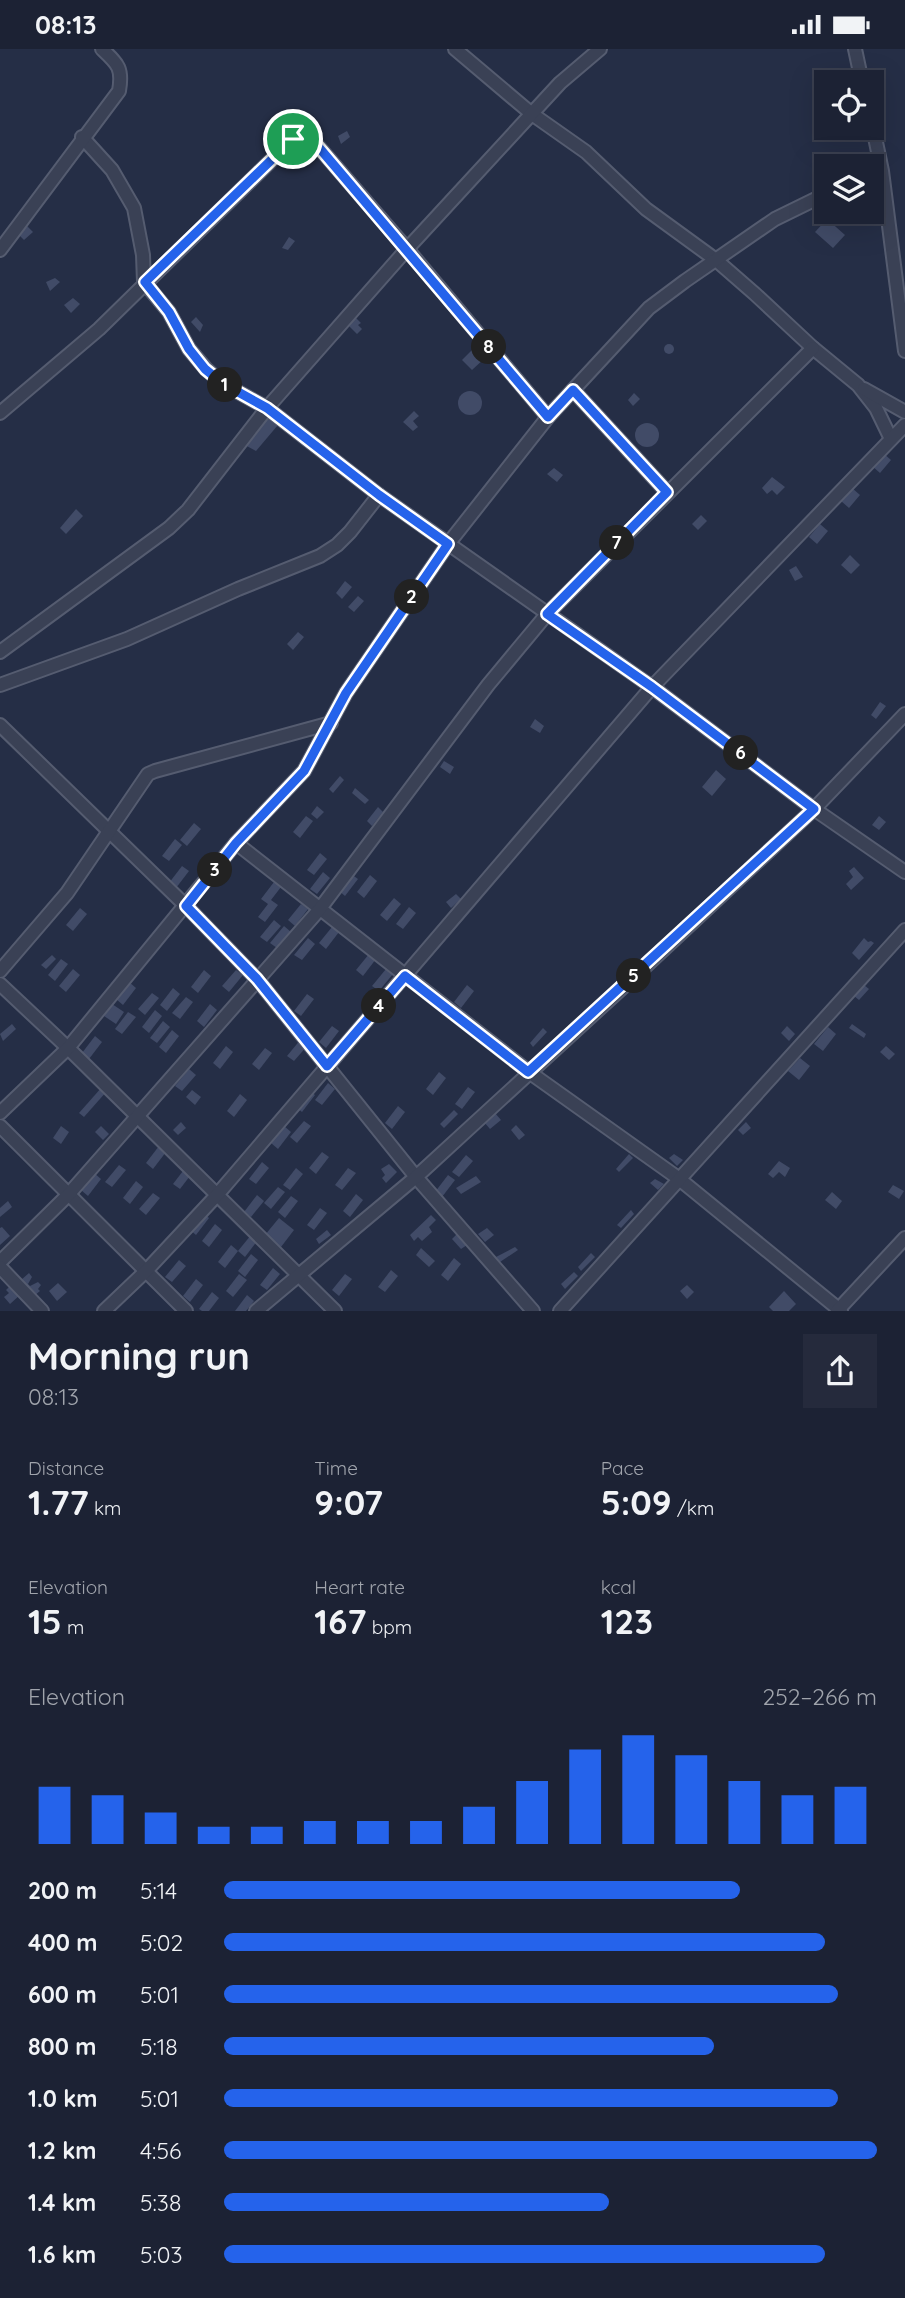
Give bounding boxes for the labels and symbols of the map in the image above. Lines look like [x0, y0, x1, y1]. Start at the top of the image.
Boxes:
pin [263, 109, 323, 169]
pin: 8 [472, 329, 506, 365]
pin: 1 [208, 367, 243, 403]
pin: 7 [600, 525, 634, 561]
pin: 2 [394, 579, 430, 615]
pin: 6 [724, 735, 758, 771]
pin: 3 [198, 853, 232, 887]
pin: 5 [616, 958, 652, 993]
pin: 4 [362, 989, 396, 1023]

